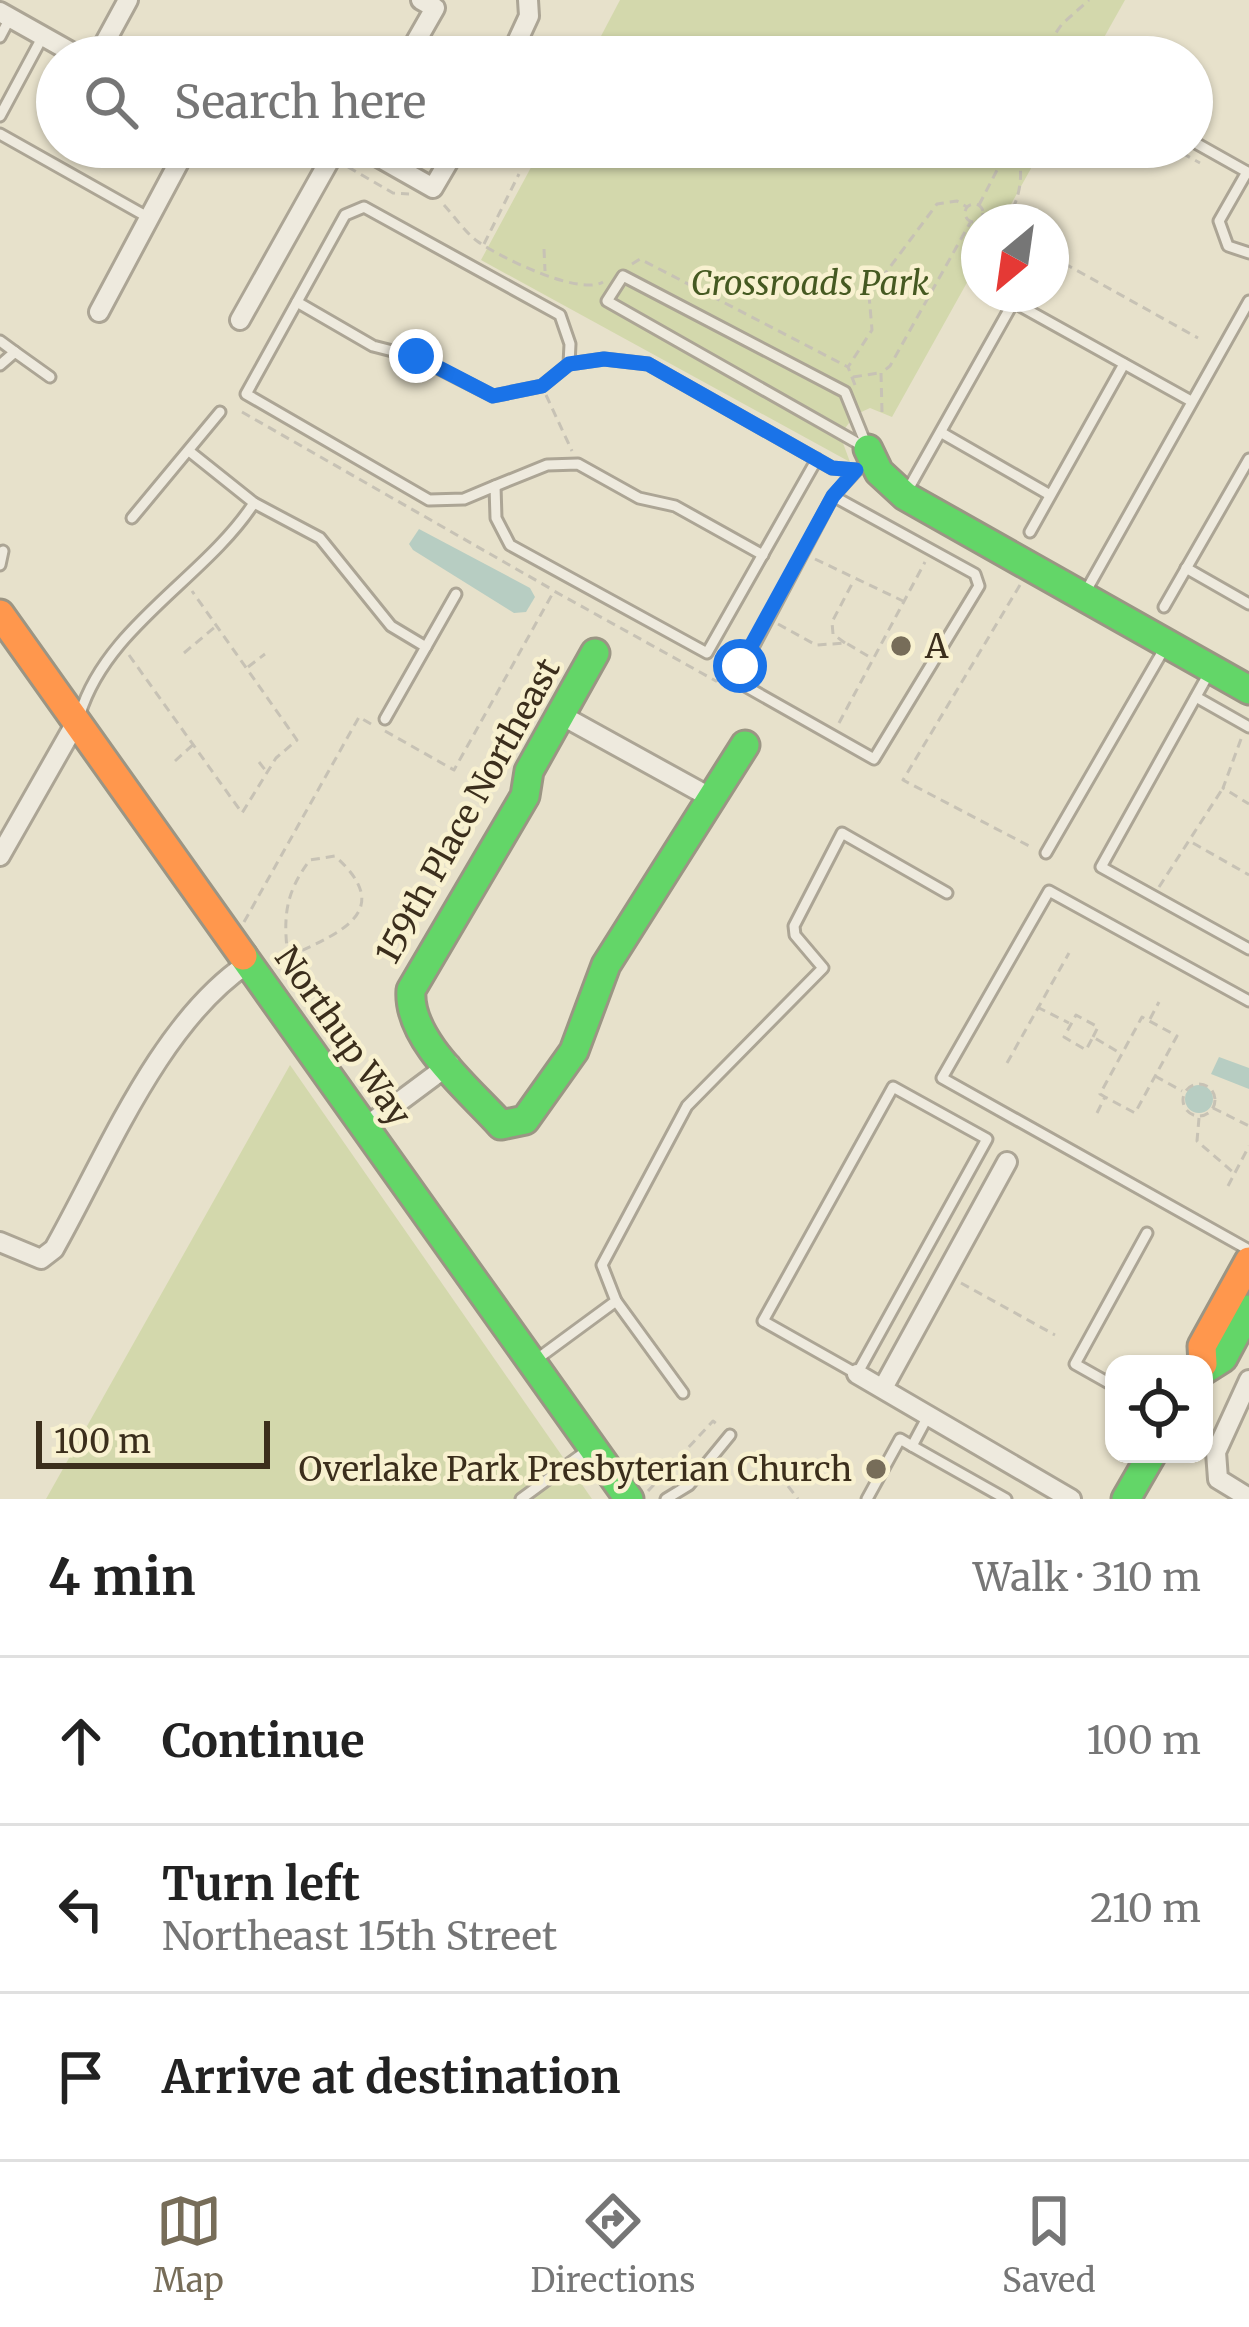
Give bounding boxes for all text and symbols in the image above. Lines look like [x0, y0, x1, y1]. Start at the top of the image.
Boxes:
search box [36, 36, 1213, 168]
icon: search [78, 69, 144, 135]
text: Search here [174, 74, 426, 130]
north arrow [961, 204, 1069, 312]
park label: Crossroads Park [691, 263, 929, 304]
route end [389, 329, 443, 383]
place label: A [924, 626, 949, 667]
marker: A [888, 633, 914, 659]
route start [713, 639, 767, 693]
street label: 159th Place Northeast [367, 651, 569, 971]
street label: Northup Way [266, 939, 420, 1134]
map controls [1105, 1355, 1213, 1463]
button: locate [1105, 1355, 1213, 1463]
scale bar [36, 1415, 270, 1468]
text: 100 m [54, 1421, 151, 1462]
place label: Overlake Park Presbyterian Church [299, 1449, 852, 1490]
marker: Overlake Park Presbyterian Church [863, 1456, 889, 1482]
text: 4 min [48, 1545, 196, 1609]
text: Walk · 310 m [973, 1553, 1201, 1602]
icon: ahead [48, 1708, 114, 1774]
text: Continue [162, 1713, 364, 1769]
text: 100 m [1086, 1716, 1201, 1765]
text: Turn left [162, 1856, 360, 1912]
icon: left [48, 1876, 114, 1942]
text: 210 m [1090, 1884, 1201, 1933]
text: Northeast 15th Street [162, 1912, 557, 1961]
icon: arrive [48, 2044, 114, 2110]
text: Arrive at destination [162, 2049, 620, 2105]
tab: Map [153, 2188, 224, 2301]
tab: Directions [530, 2188, 695, 2301]
tab: Saved [1002, 2188, 1096, 2301]

